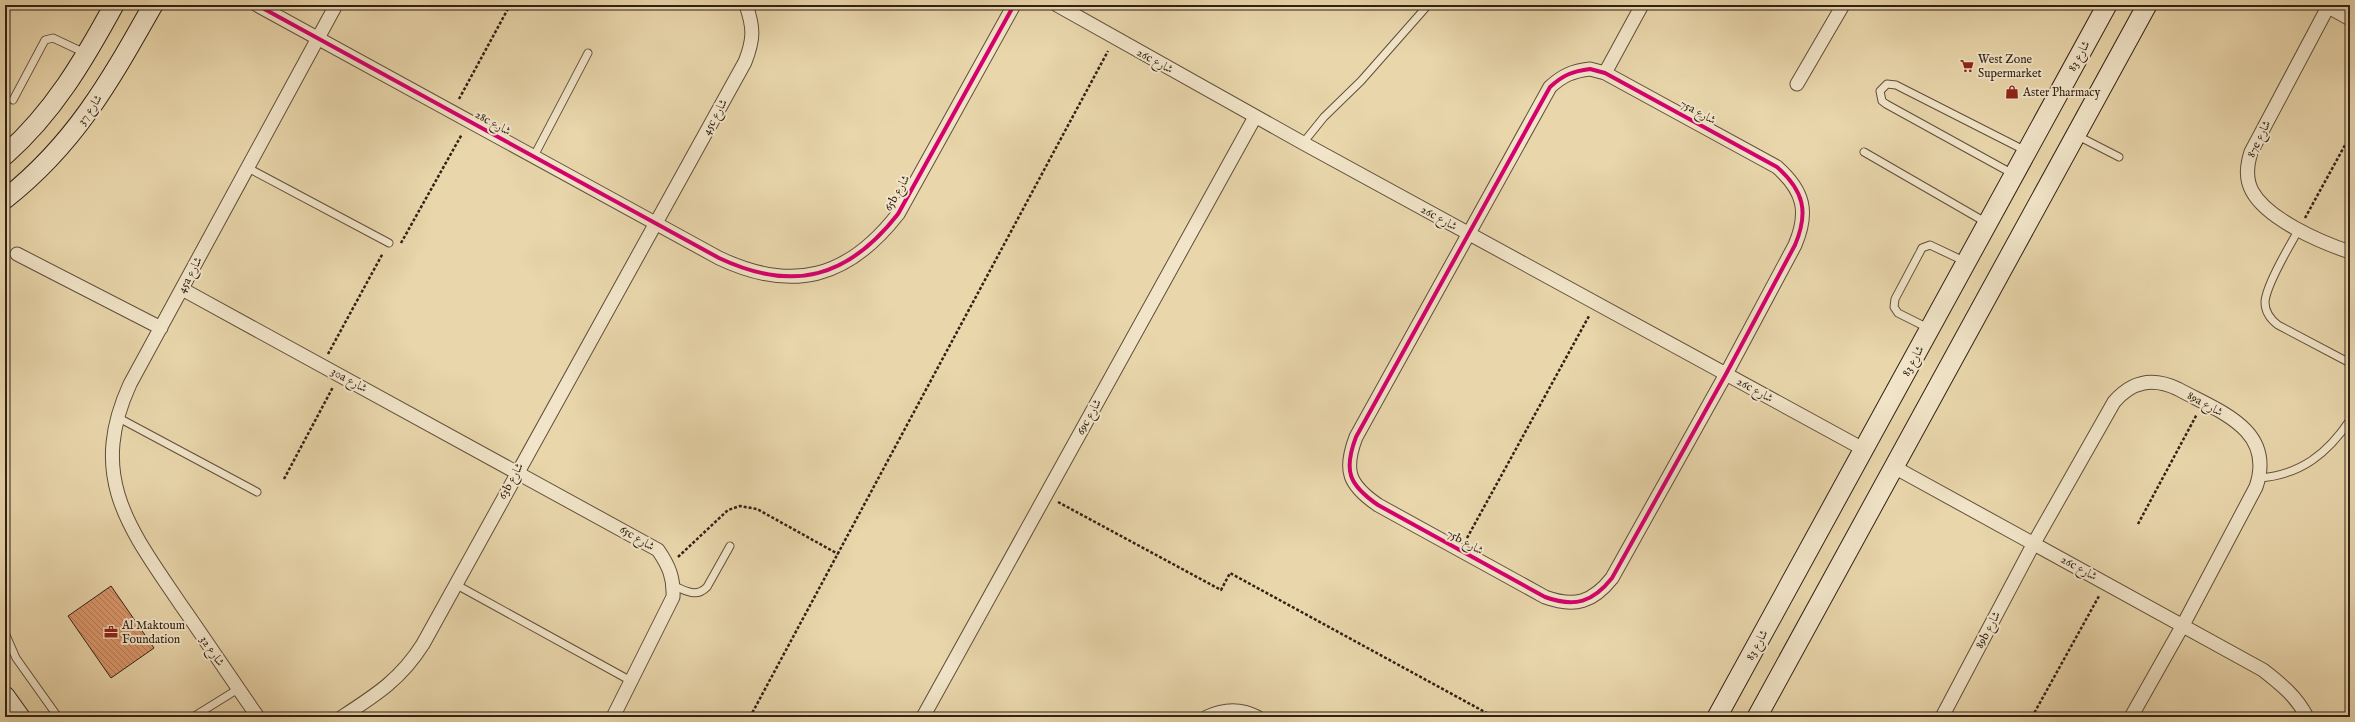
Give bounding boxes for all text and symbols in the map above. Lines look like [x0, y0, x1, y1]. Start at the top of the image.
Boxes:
street label: شارع 83 [2065, 38, 2096, 75]
street label: 26c شارع [1133, 45, 1176, 80]
place label: West Zone Supermarket [1978, 52, 2042, 82]
supermarket icon: West Zone Supermarket [1959, 58, 1975, 74]
shop icon: Aster Pharmacy [2004, 84, 2020, 100]
place label: Aster Pharmacy [2022, 85, 2101, 100]
street label: شارع 37 [74, 92, 108, 130]
street label: 45c شارع [699, 96, 734, 139]
street label: 75a شارع [1676, 96, 1719, 131]
street label: 28c شارع [471, 107, 514, 142]
street label: 87e شارع [2244, 118, 2277, 161]
street label: 65b شارع [881, 172, 916, 215]
street label: 26c شارع [1417, 202, 1460, 237]
street label: 45a شارع [174, 254, 208, 297]
street label: شارع 83 [1899, 343, 1930, 380]
street label: 30a شارع [327, 364, 370, 399]
street label: 26c شارع [1733, 374, 1776, 409]
street label: 89a شارع [2183, 388, 2226, 423]
street label: 69c شارع [1073, 396, 1108, 439]
street label: 63b شارع [495, 460, 530, 503]
street label: 65c شارع [615, 522, 657, 557]
street label: 75b شارع [1442, 526, 1486, 561]
street label: 26c شارع [2057, 552, 2100, 587]
street label: 89b شارع [1972, 609, 2007, 653]
place label: Al Maktoum Foundation [121, 618, 185, 647]
office icon: Al Maktoum Foundation [103, 624, 119, 640]
street label: شارع 83 [1743, 627, 1774, 664]
street label: شارع 32 [194, 633, 228, 671]

